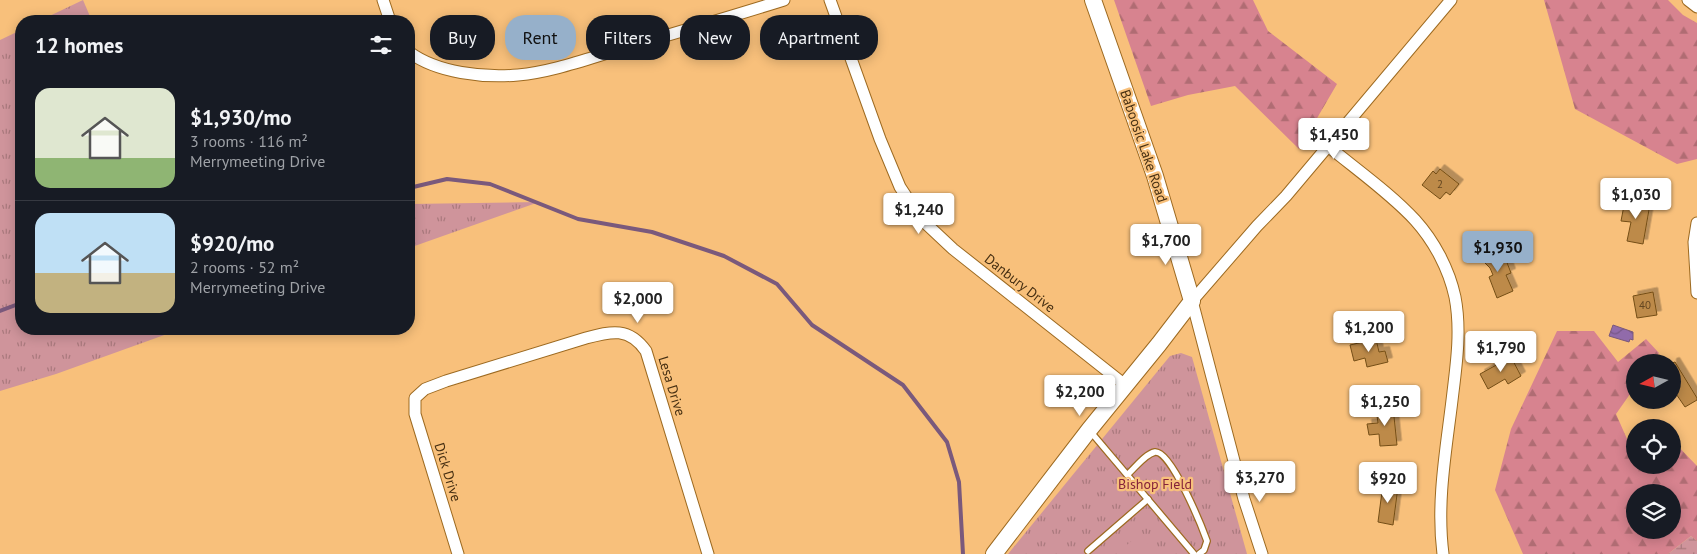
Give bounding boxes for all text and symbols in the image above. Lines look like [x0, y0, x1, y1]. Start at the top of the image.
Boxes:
chip: Buy [430, 15, 495, 60]
chip: Rent [505, 15, 576, 60]
chip: Filters [586, 15, 670, 60]
chip: New [680, 15, 750, 60]
chip: Apartment [760, 15, 878, 60]
icon: filters [367, 31, 395, 59]
text: 12 homes [35, 32, 123, 59]
street label: Baboosic Lake Road [1116, 87, 1172, 205]
text: $1,930/mo [190, 104, 292, 131]
icon: home [75, 108, 135, 168]
pin: $1,450 [1293, 118, 1375, 160]
text: $1,450 [1309, 124, 1359, 144]
text: 3 rooms · 116 m² [190, 131, 308, 151]
text: Merrymeeting Drive [190, 151, 325, 171]
house number: 2 [1437, 177, 1443, 191]
pin: $1,030 [1595, 178, 1677, 220]
text: $1,030 [1611, 184, 1661, 204]
pin: $1,240 [878, 192, 960, 235]
text: $1,240 [894, 199, 944, 219]
pin: $1,700 [1125, 224, 1207, 266]
text: $920/mo [190, 230, 274, 257]
text: $1,700 [1141, 230, 1191, 250]
pin: $1,930 [1457, 230, 1539, 273]
icon: home [75, 233, 135, 293]
text: $1,930 [1473, 237, 1523, 257]
street label: Danbury Drive [981, 250, 1059, 316]
text: 2 rooms · 52 m² [190, 257, 299, 277]
text: Merrymeeting Drive [190, 277, 325, 297]
pin: $2,000 [597, 282, 679, 324]
text: $2,000 [613, 288, 663, 308]
house number: 40 [1639, 298, 1651, 312]
pin: $1,200 [1328, 310, 1410, 353]
text: $1,200 [1344, 317, 1394, 337]
pin: $1,790 [1460, 330, 1542, 373]
text: $1,790 [1476, 337, 1526, 357]
street label: Lesa Drive [654, 354, 690, 418]
north arrow [1626, 354, 1681, 409]
map controls [1626, 354, 1681, 539]
pin: $2,200 [1039, 374, 1121, 417]
text: $2,200 [1055, 381, 1105, 401]
pin: $1,250 [1344, 384, 1426, 427]
text: $1,250 [1360, 391, 1410, 411]
button: locate [1626, 419, 1681, 474]
street label: Dick Drive [431, 440, 465, 504]
pin: $3,270 [1219, 460, 1301, 503]
pin: $920 [1358, 462, 1418, 504]
text: $3,270 [1235, 467, 1285, 487]
text: $920 [1370, 468, 1406, 488]
park label: Bishop Field [1118, 475, 1192, 493]
button: layers [1626, 484, 1681, 539]

